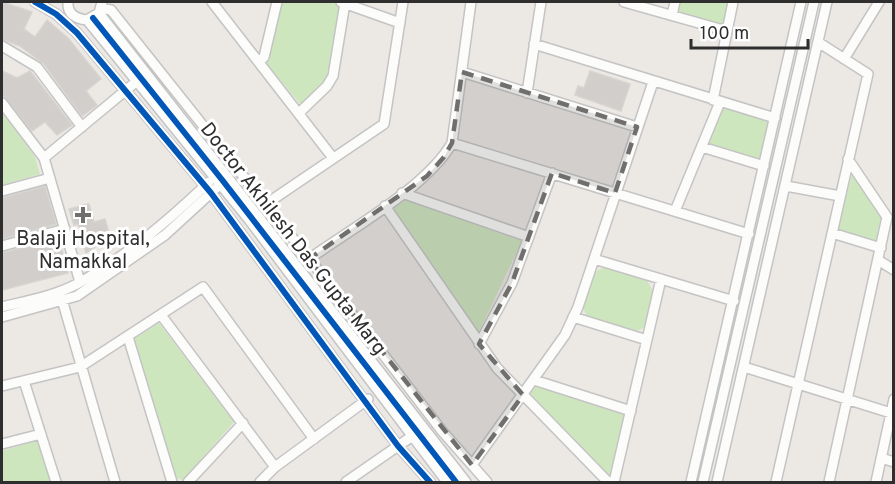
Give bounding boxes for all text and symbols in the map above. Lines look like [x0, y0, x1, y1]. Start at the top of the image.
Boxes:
scale bar [691, 12, 808, 50]
text: 100 m [700, 23, 749, 46]
street label: Doctor Akhilesh Das Gupta Marg [194, 118, 391, 361]
marker: Balaji Hospital, Namakkal [74, 206, 92, 224]
place label: Balaji Hospital, Namakkal [16, 227, 150, 276]

